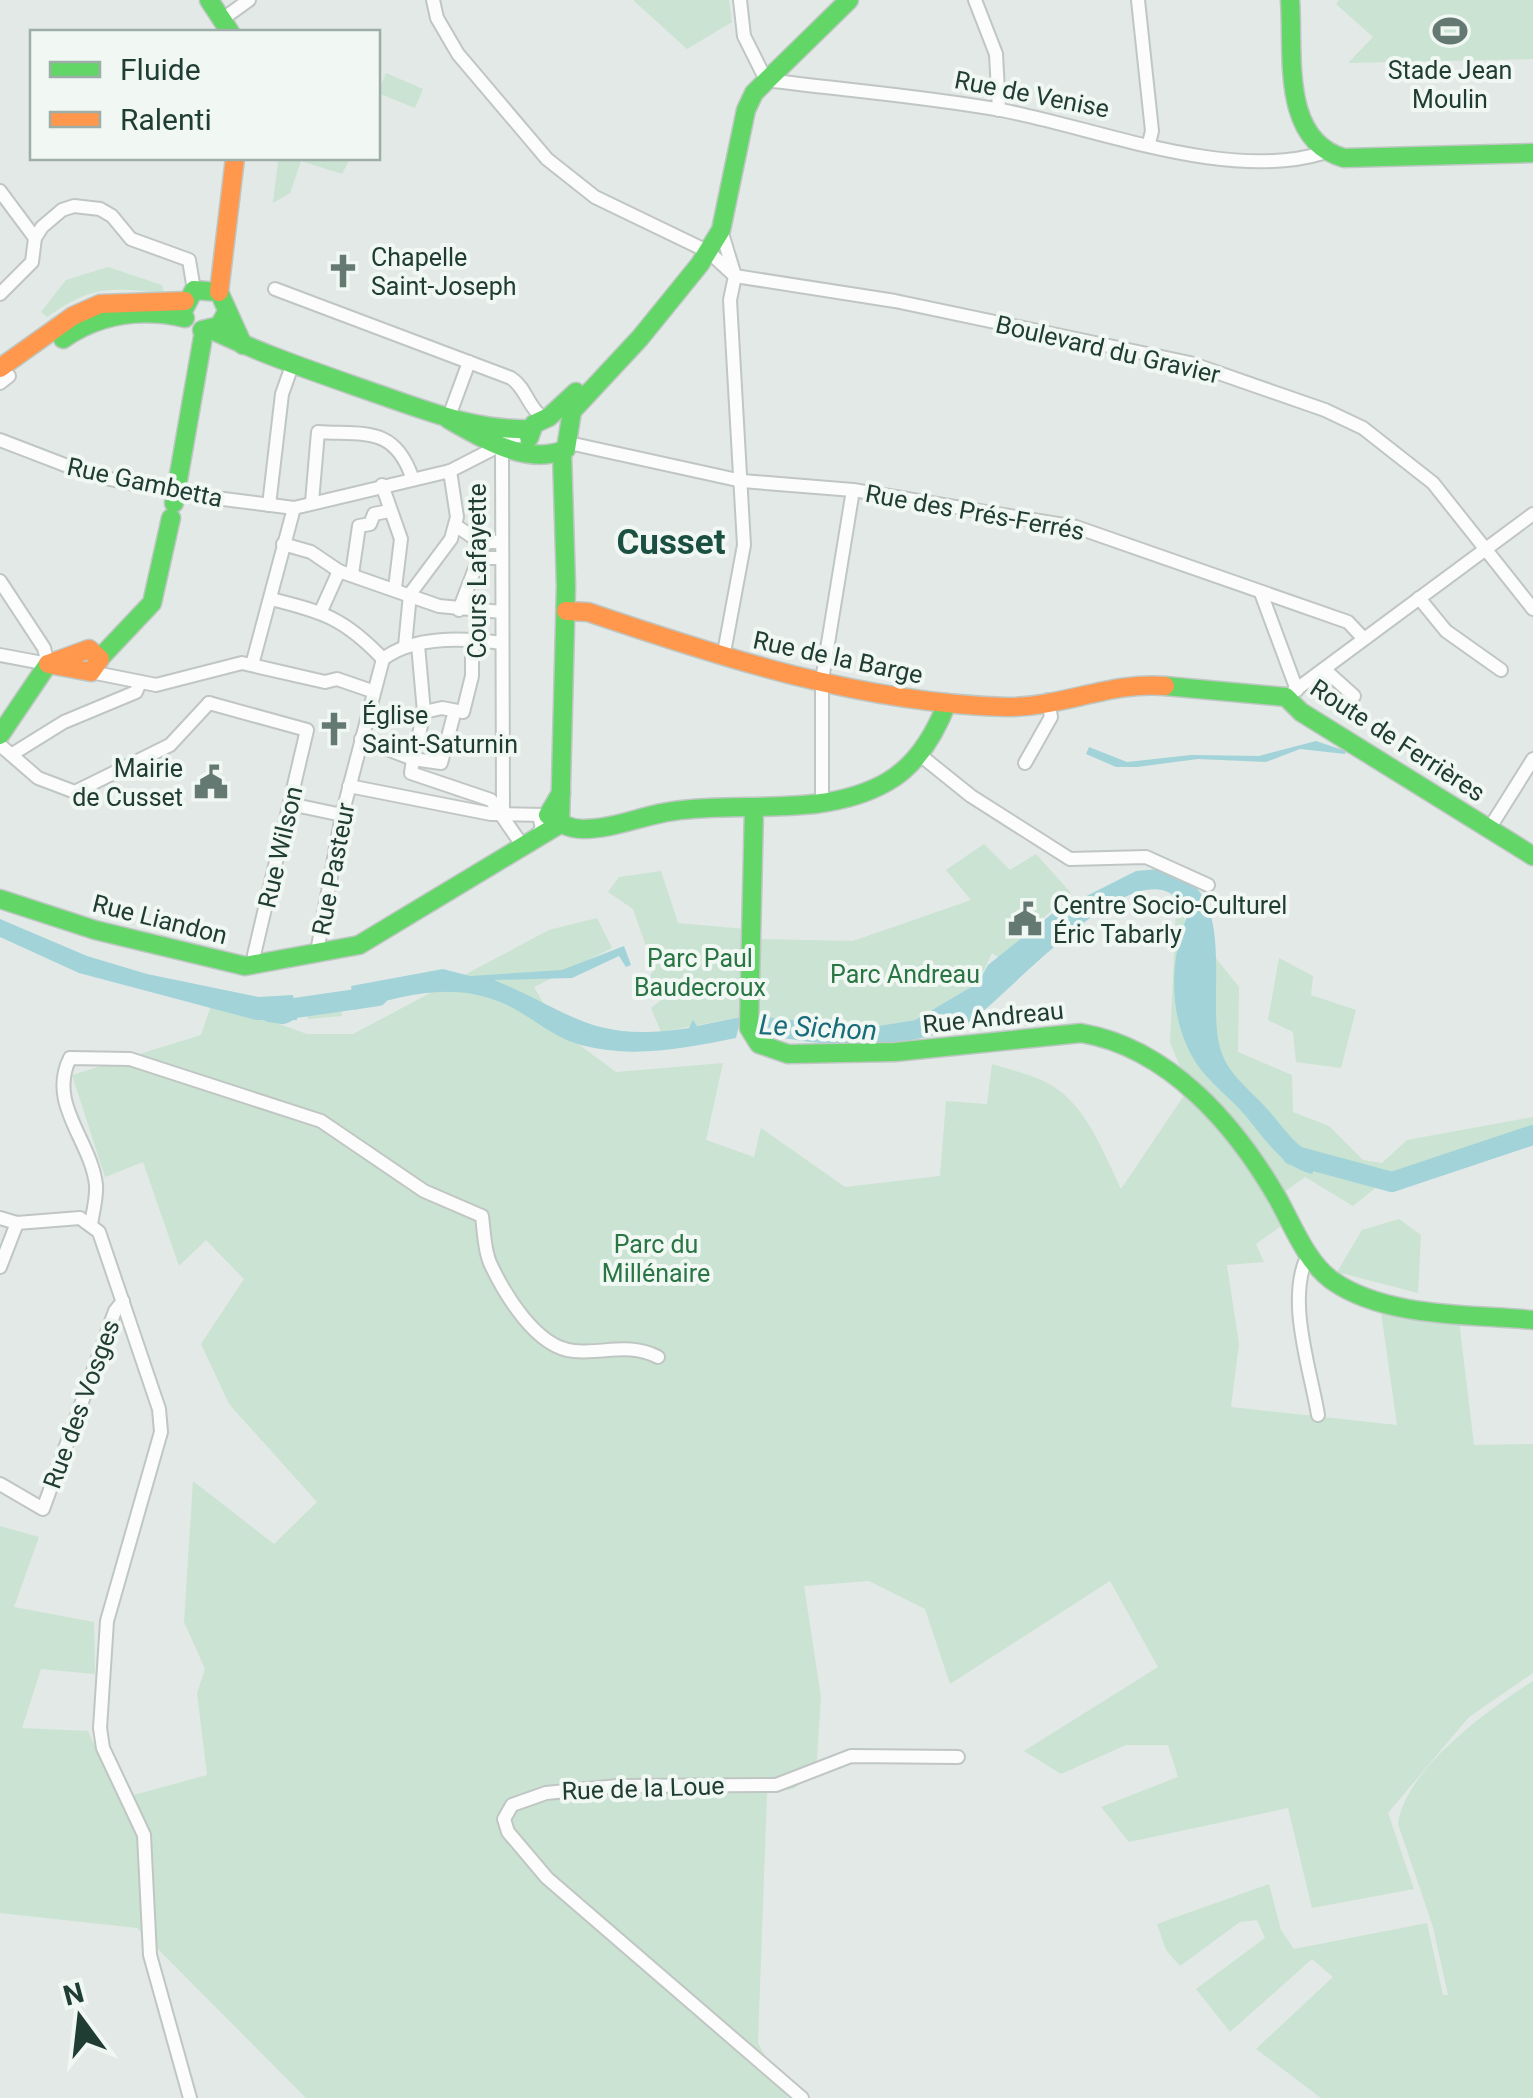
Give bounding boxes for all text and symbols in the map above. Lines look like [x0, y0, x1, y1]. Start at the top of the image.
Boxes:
sports icon: Stade Jean Moulin [1431, 12, 1469, 50]
legend [30, 30, 380, 160]
text: Fluide [120, 52, 201, 87]
place label: Stade Jean Moulin [1388, 56, 1512, 114]
street label: Rue de Venise [952, 65, 1112, 124]
text: Ralenti [120, 102, 212, 137]
place label: Chapelle Saint-Joseph [371, 243, 516, 301]
church icon: Chapelle Saint-Joseph [324, 252, 362, 290]
street label: Boulevard du Gravier [993, 310, 1223, 390]
street label: Rue Gambetta [64, 452, 225, 513]
street label: Rue des Prés-Ferrés [863, 479, 1087, 546]
street label: Cours Lafayette [463, 483, 492, 659]
district label: Cusset [616, 522, 726, 563]
street label: Rue de la Barge [750, 625, 925, 690]
street label: Route de Ferrières [1305, 673, 1490, 808]
place label: Église Saint-Saturnin [362, 700, 518, 759]
church icon: Église Saint-Saturnin [315, 710, 353, 748]
place label: Mairie de Cusset [72, 754, 183, 812]
public building icon: Mairie de Cusset [192, 763, 230, 801]
street label: Rue Wilson [252, 783, 309, 911]
street label: Rue Pasteur [306, 800, 361, 938]
street label: Rue Liandon [90, 889, 230, 950]
place label: Centre Socio-Culturel Éric Tabarly [1053, 891, 1287, 949]
public building icon: Centre Socio-Culturel Éric Tabarly [1006, 900, 1044, 938]
park label: Parc Paul Baudecroux [634, 944, 766, 1002]
park label: Parc Andreau [830, 960, 980, 989]
street label: Rue Andreau [921, 996, 1065, 1039]
water label: Le Sichon [758, 1008, 878, 1047]
park label: Parc du Millénaire [602, 1230, 710, 1288]
street label: Rue des Vosges [37, 1316, 126, 1493]
street label: Rue de la Loue [561, 1771, 725, 1806]
north arrow [30, 1968, 130, 2068]
text: N [60, 1976, 87, 2013]

